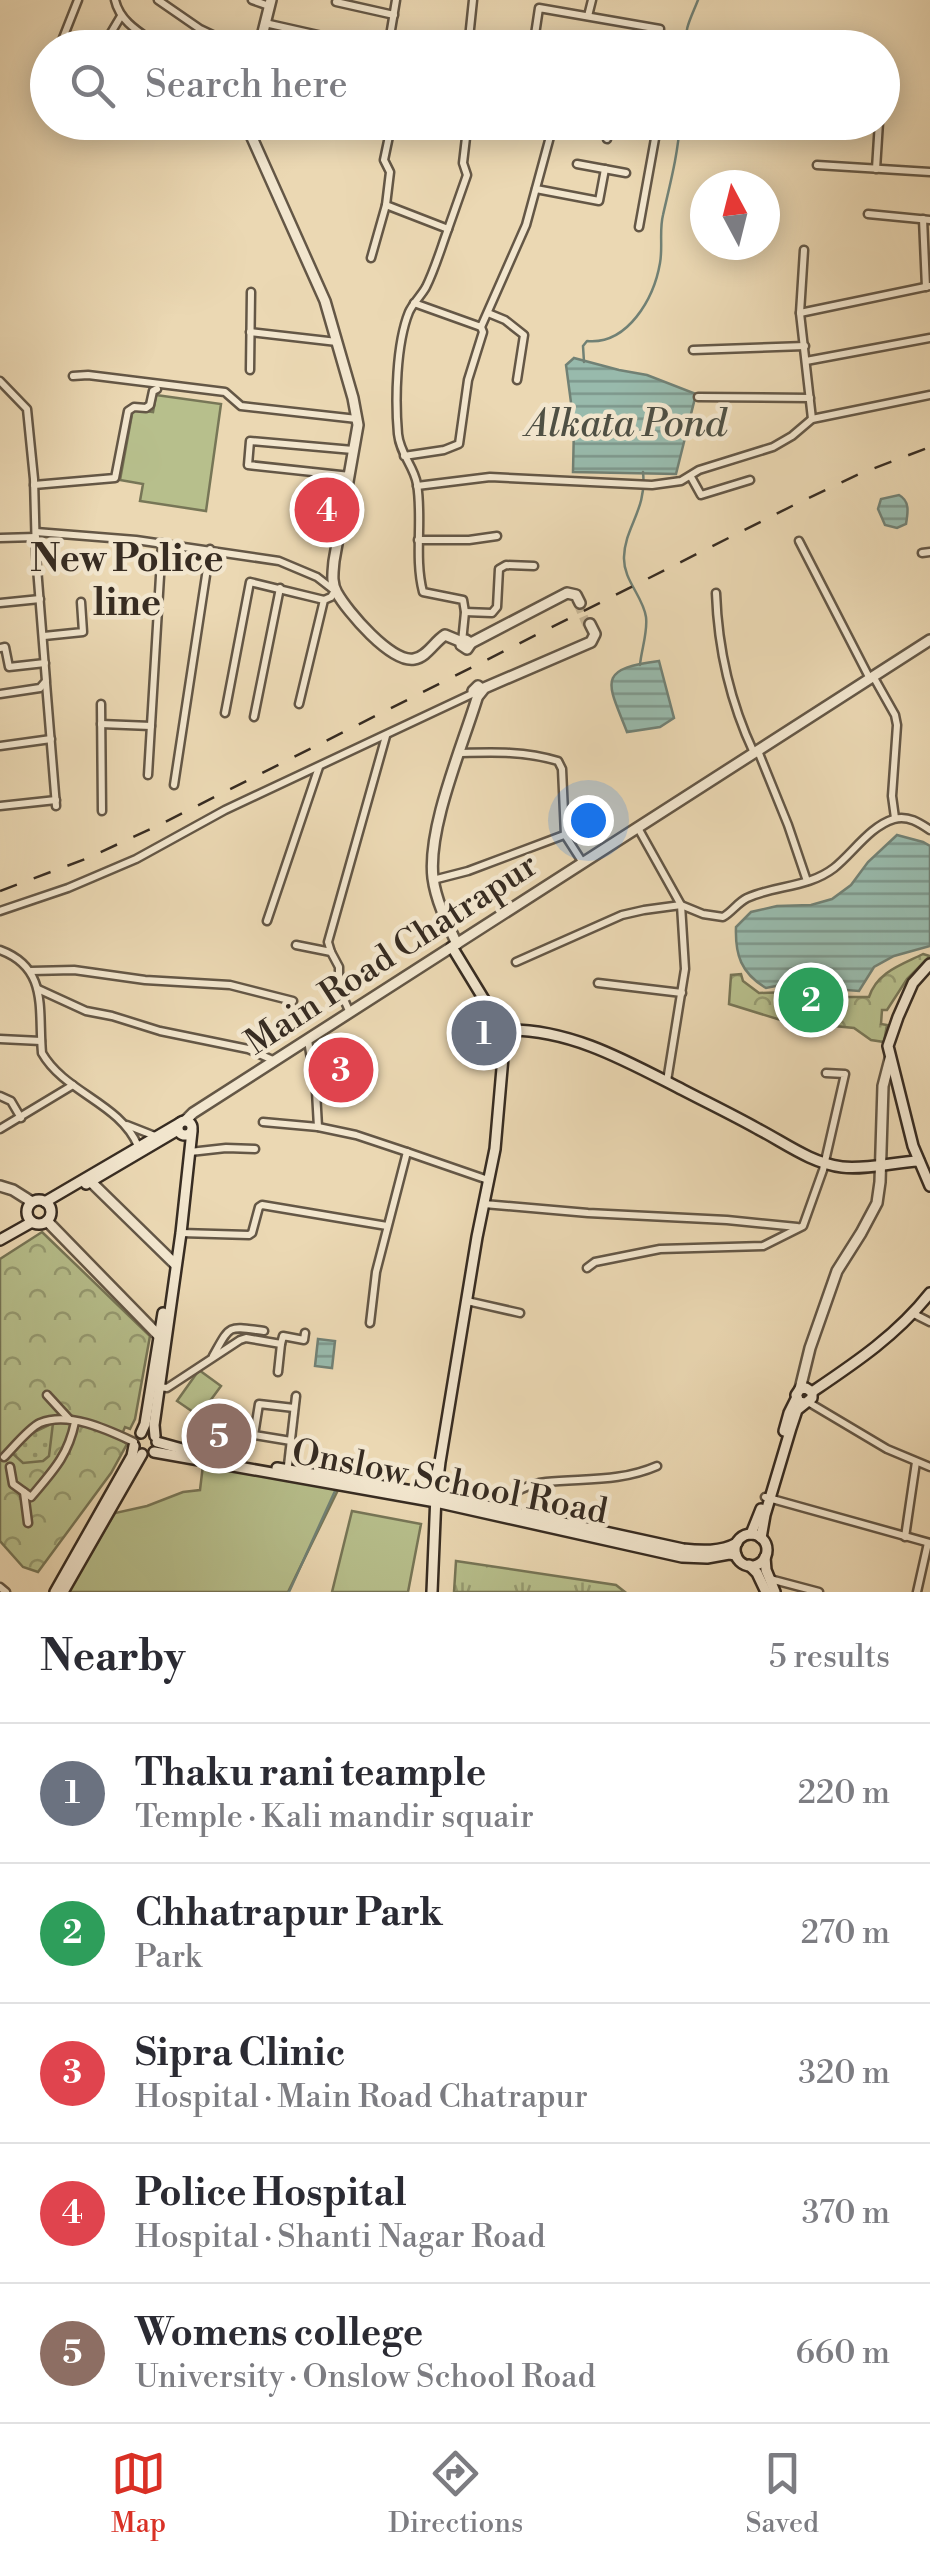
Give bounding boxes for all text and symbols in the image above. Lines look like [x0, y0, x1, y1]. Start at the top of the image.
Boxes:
search box [30, 30, 900, 140]
icon: search [65, 58, 120, 113]
text: Search here [145, 62, 348, 109]
north arrow [690, 170, 780, 260]
water label: Alkata Pond [522, 401, 728, 448]
pin: 4 [294, 472, 360, 548]
district label: New Police line [30, 536, 224, 627]
your location [563, 795, 614, 846]
street label: Main Road Chatrapur [238, 844, 546, 1065]
pin: 2 [778, 962, 844, 1038]
pin: 1 [452, 996, 516, 1070]
pin: 3 [308, 1032, 374, 1108]
pin: 5 [186, 1398, 252, 1474]
street label: Onslow School Road [288, 1431, 611, 1534]
text: Nearby [40, 1631, 185, 1684]
text: 5 results [769, 1637, 890, 1677]
text: Thaku rani teample [135, 1750, 486, 1797]
text: 1 [65, 1773, 80, 1813]
text: 220 m [798, 1773, 890, 1813]
text: Temple · Kali mandir squair [135, 1797, 534, 1837]
text: Chhatrapur Park [135, 1890, 443, 1937]
text: 2 [62, 1913, 83, 1953]
text: 270 m [801, 1913, 890, 1953]
text: Park [135, 1937, 202, 1977]
text: Sipra Clinic [135, 2030, 345, 2077]
text: 3 [63, 2053, 82, 2093]
text: 320 m [798, 2053, 890, 2093]
text: Hospital · Main Road Chatrapur [135, 2077, 588, 2117]
text: Police Hospital [135, 2170, 406, 2217]
text: 4 [62, 2193, 83, 2233]
text: 370 m [802, 2193, 890, 2233]
text: Hospital · Shanti Nagar Road [135, 2217, 545, 2257]
text: Womens college [135, 2310, 423, 2357]
text: 5 [63, 2333, 82, 2373]
text: 660 m [795, 2333, 890, 2373]
text: University · Onslow School Road [135, 2357, 596, 2397]
tab: Map [111, 2446, 166, 2541]
tab: Directions [388, 2446, 523, 2541]
tab: Saved [745, 2446, 819, 2541]

